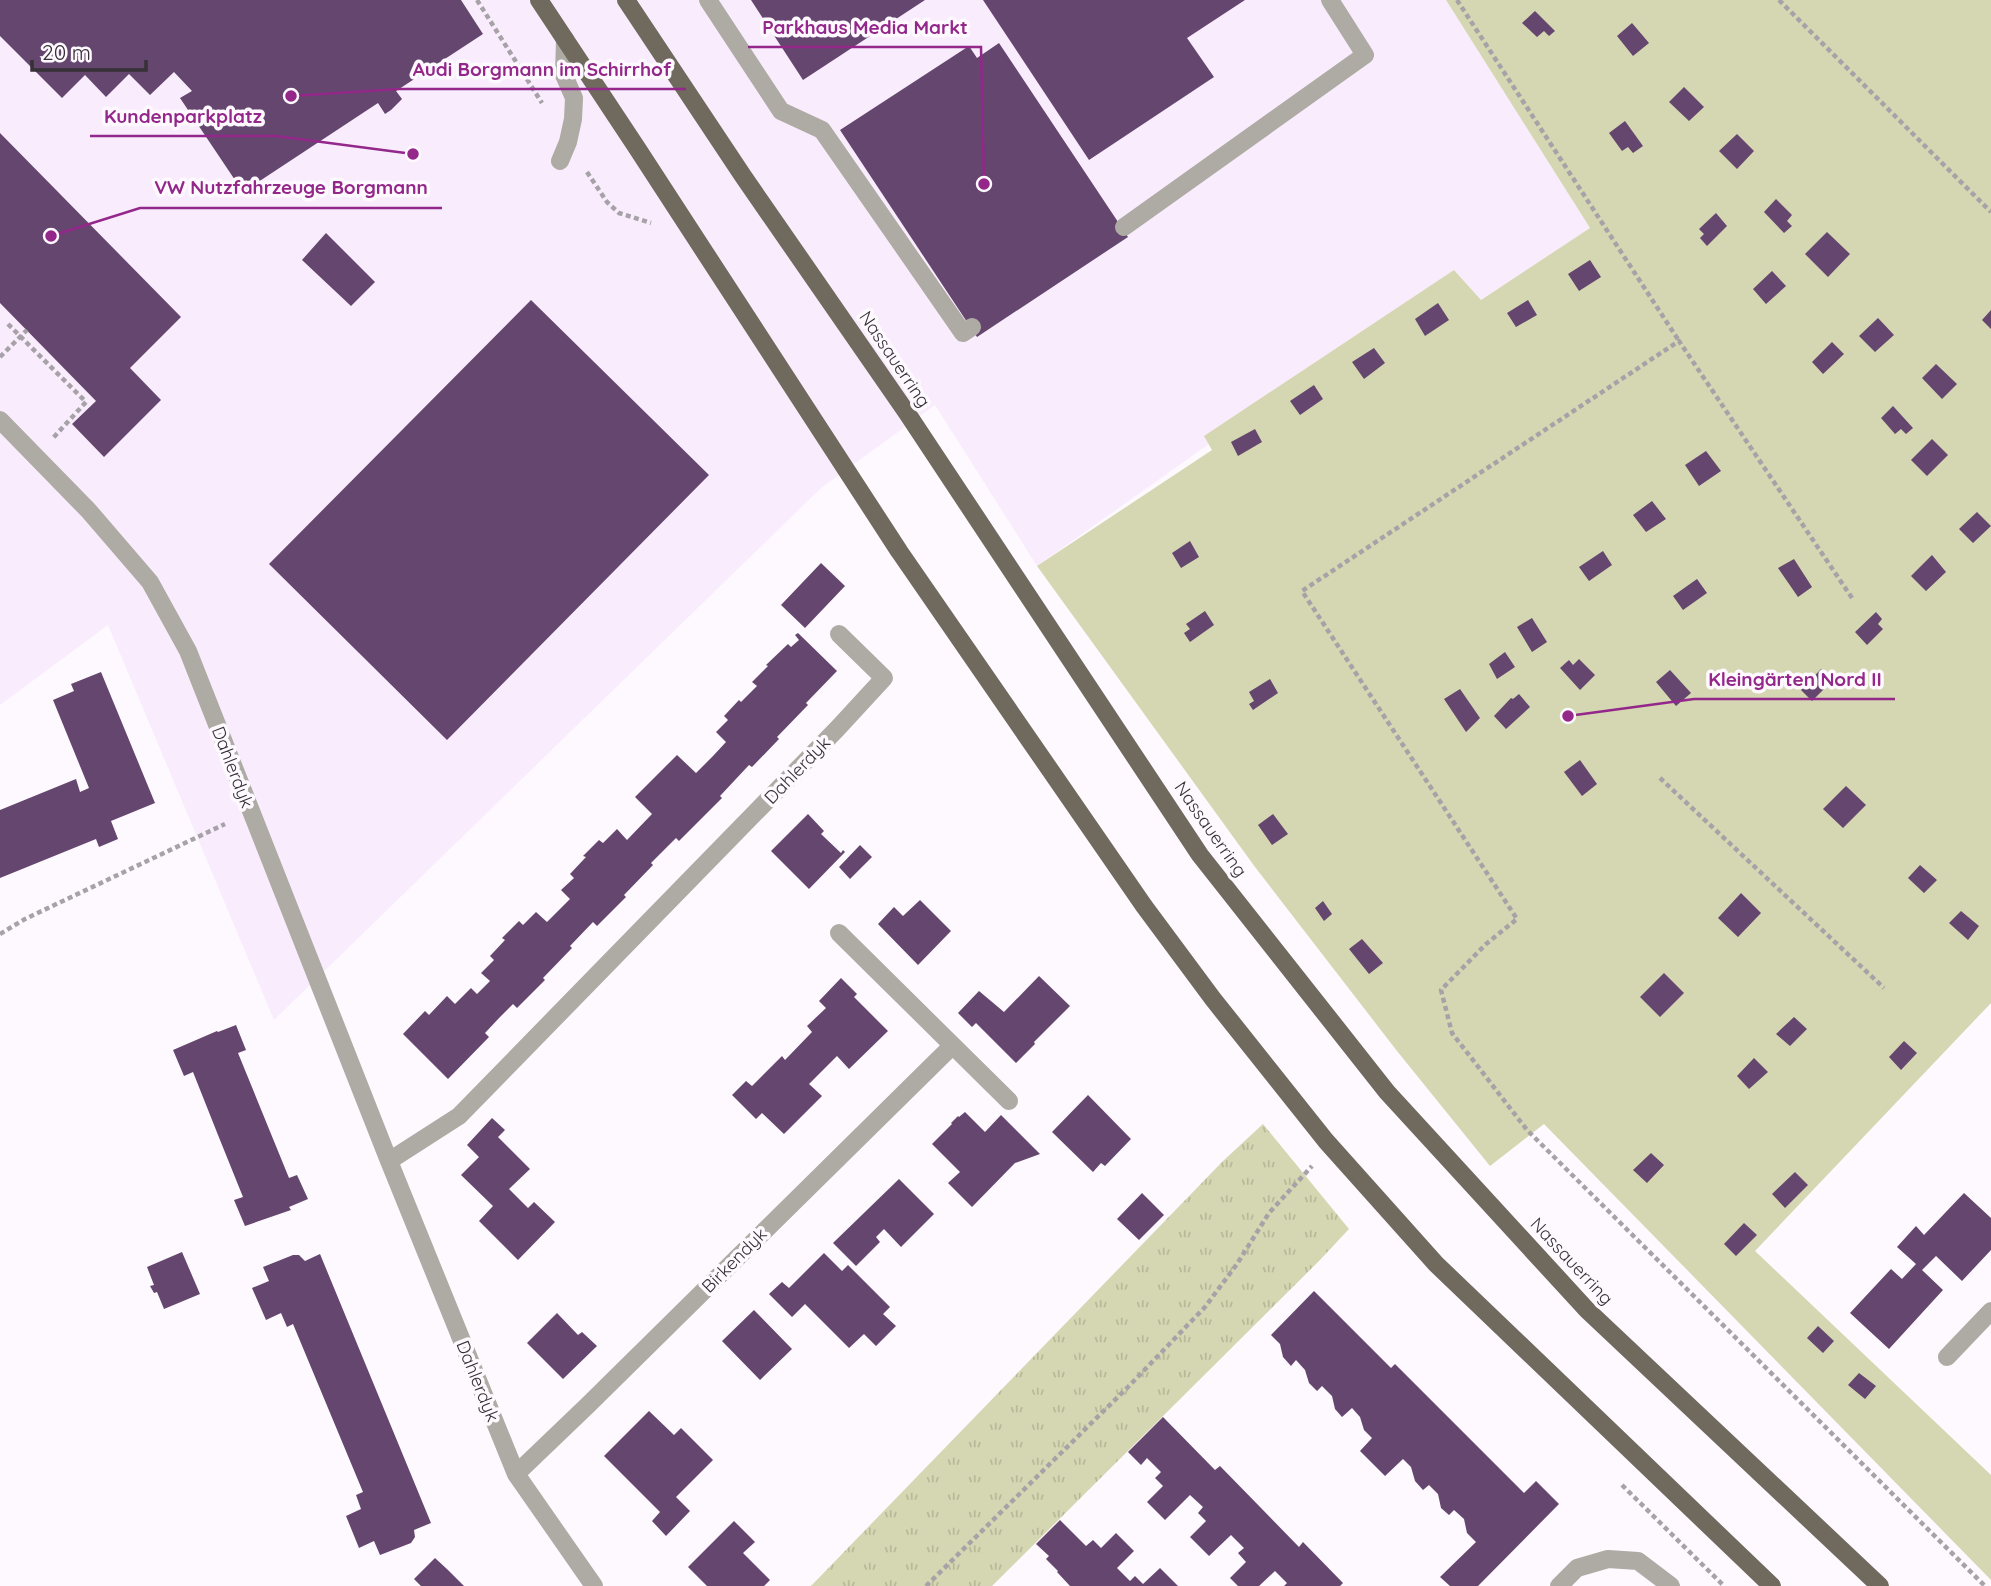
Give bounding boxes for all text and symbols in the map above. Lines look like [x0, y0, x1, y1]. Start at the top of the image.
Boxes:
callout: Parkhaus Media Markt [748, 7, 981, 47]
text: Parkhaus Media Markt [762, 15, 968, 39]
scale bar [32, 28, 145, 72]
text: 20 m [42, 39, 91, 65]
callout: Audi Borgmann im Schirrhof [399, 49, 686, 89]
text: Audi Borgmann im Schirrhof [413, 57, 672, 81]
callout: Kundenparkplatz [90, 96, 276, 136]
text: Kundenparkplatz [104, 104, 262, 128]
callout: VW Nutzfahrzeuge Borgmann [140, 168, 442, 208]
text: VW Nutzfahrzeuge Borgmann [154, 175, 428, 199]
street label: Nassauerring [854, 306, 936, 412]
callout: Kleingärten Nord II [1694, 659, 1895, 699]
text: Kleingärten Nord II [1708, 667, 1882, 691]
street label: Dahlerdyk [207, 723, 259, 811]
street label: Dahlerdyk [759, 731, 835, 809]
street label: Nassauerring [1170, 777, 1252, 881]
street label: Nassauerring [1526, 1212, 1618, 1310]
street label: Birkendyk [696, 1222, 772, 1298]
street label: Dahlerdyk [451, 1337, 505, 1425]

